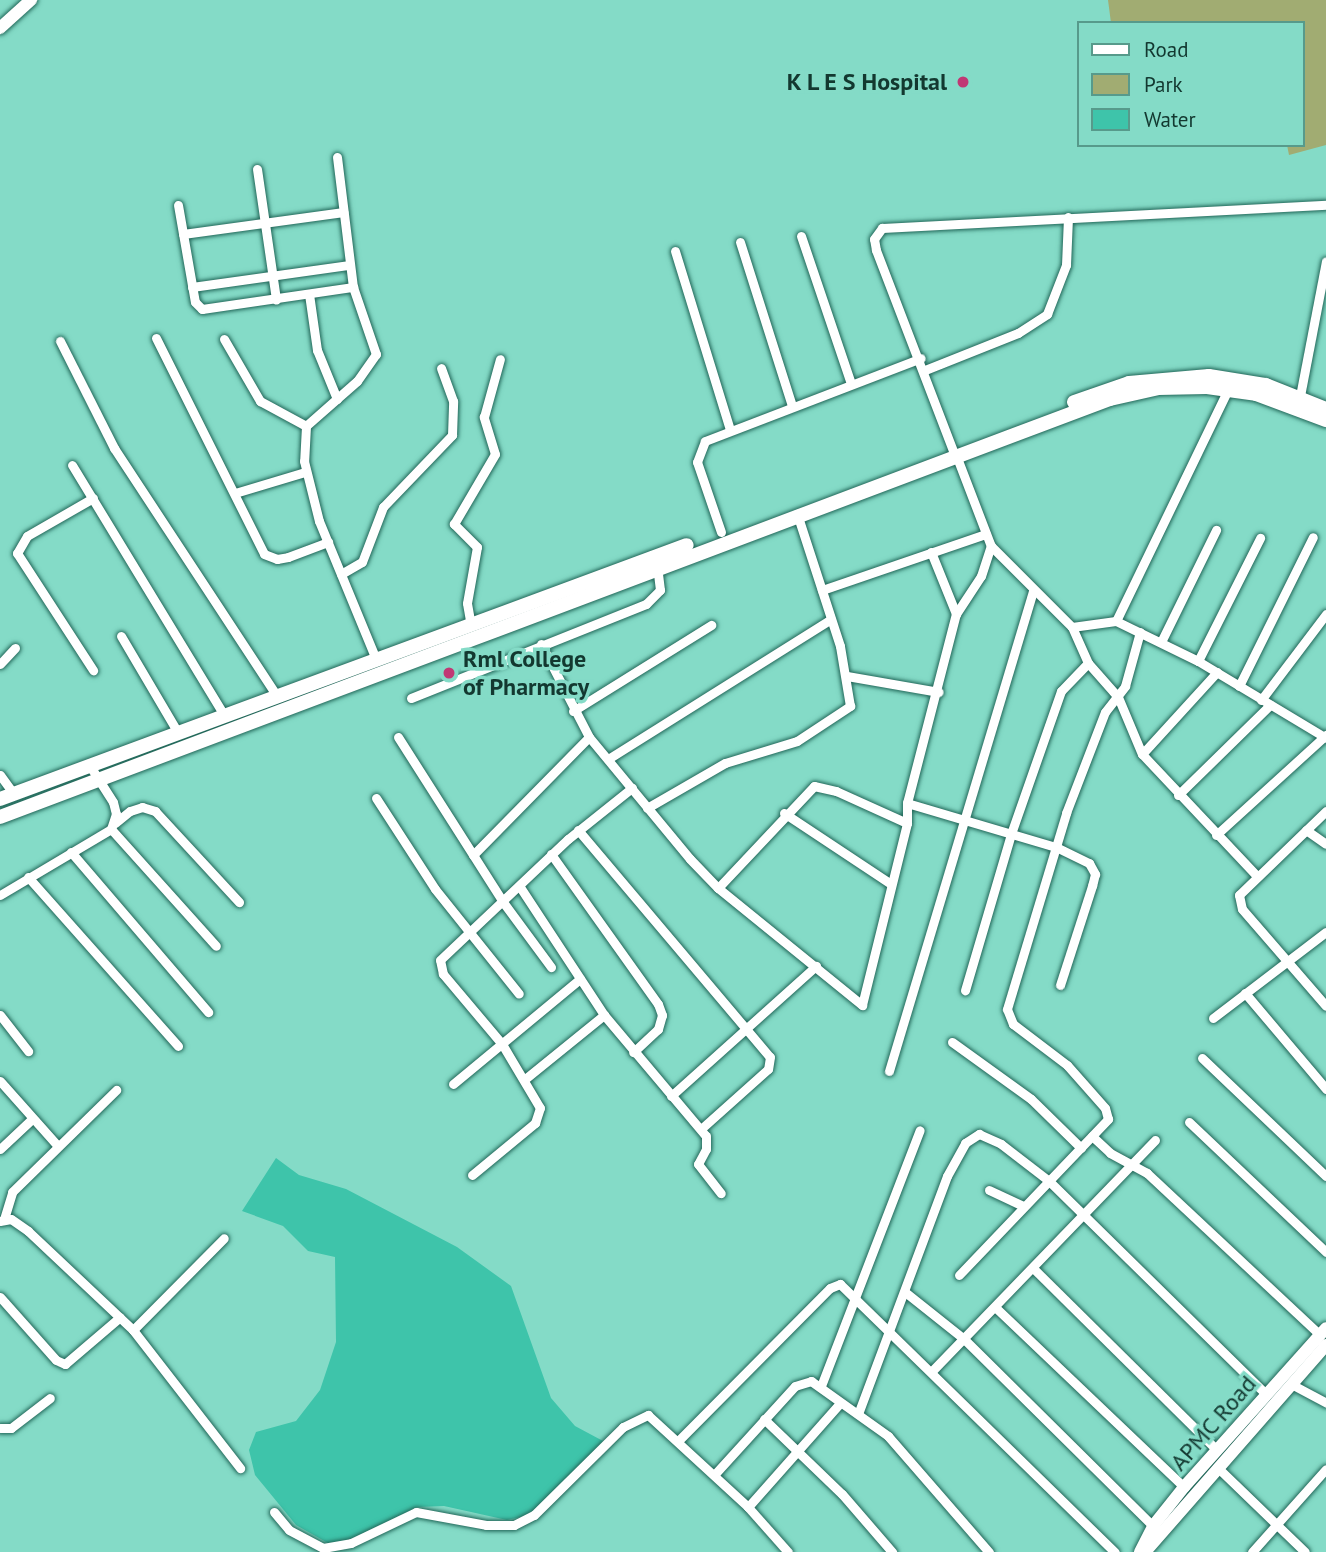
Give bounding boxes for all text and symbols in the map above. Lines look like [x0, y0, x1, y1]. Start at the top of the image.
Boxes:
legend [1078, 21, 1305, 147]
text: Road [1144, 36, 1188, 63]
place label: K L E S Hospital [785, 68, 947, 96]
text: Park [1144, 71, 1183, 98]
marker: K L E S Hospital [953, 72, 973, 92]
text: Water [1144, 106, 1196, 133]
place label: Rml College of Pharmacy [463, 645, 589, 701]
marker: Rml College of Pharmacy [441, 665, 457, 681]
street label: APMC Road [1164, 1369, 1262, 1477]

